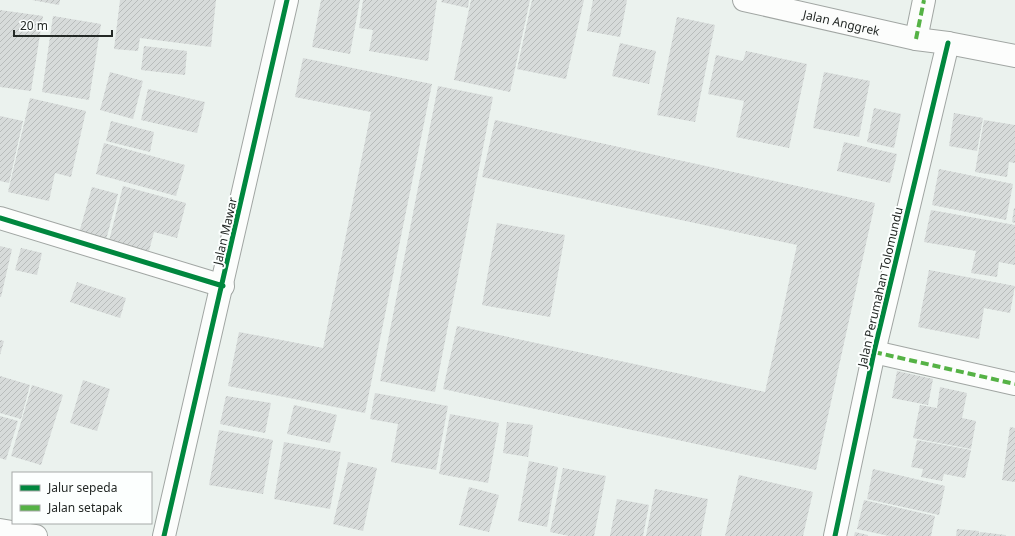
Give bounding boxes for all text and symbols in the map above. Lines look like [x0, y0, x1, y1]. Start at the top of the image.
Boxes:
street label: Jalan Anggrek [801, 5, 882, 39]
scale bar [14, 12, 112, 38]
text: 20 m [20, 17, 48, 34]
street label: Jalan Mawar [209, 195, 241, 268]
street label: Jalan Perumahan Tolomundu [853, 205, 907, 370]
legend [12, 472, 152, 524]
text: Jalur sepeda [47, 479, 117, 496]
text: Jalan setapak [47, 499, 123, 516]

